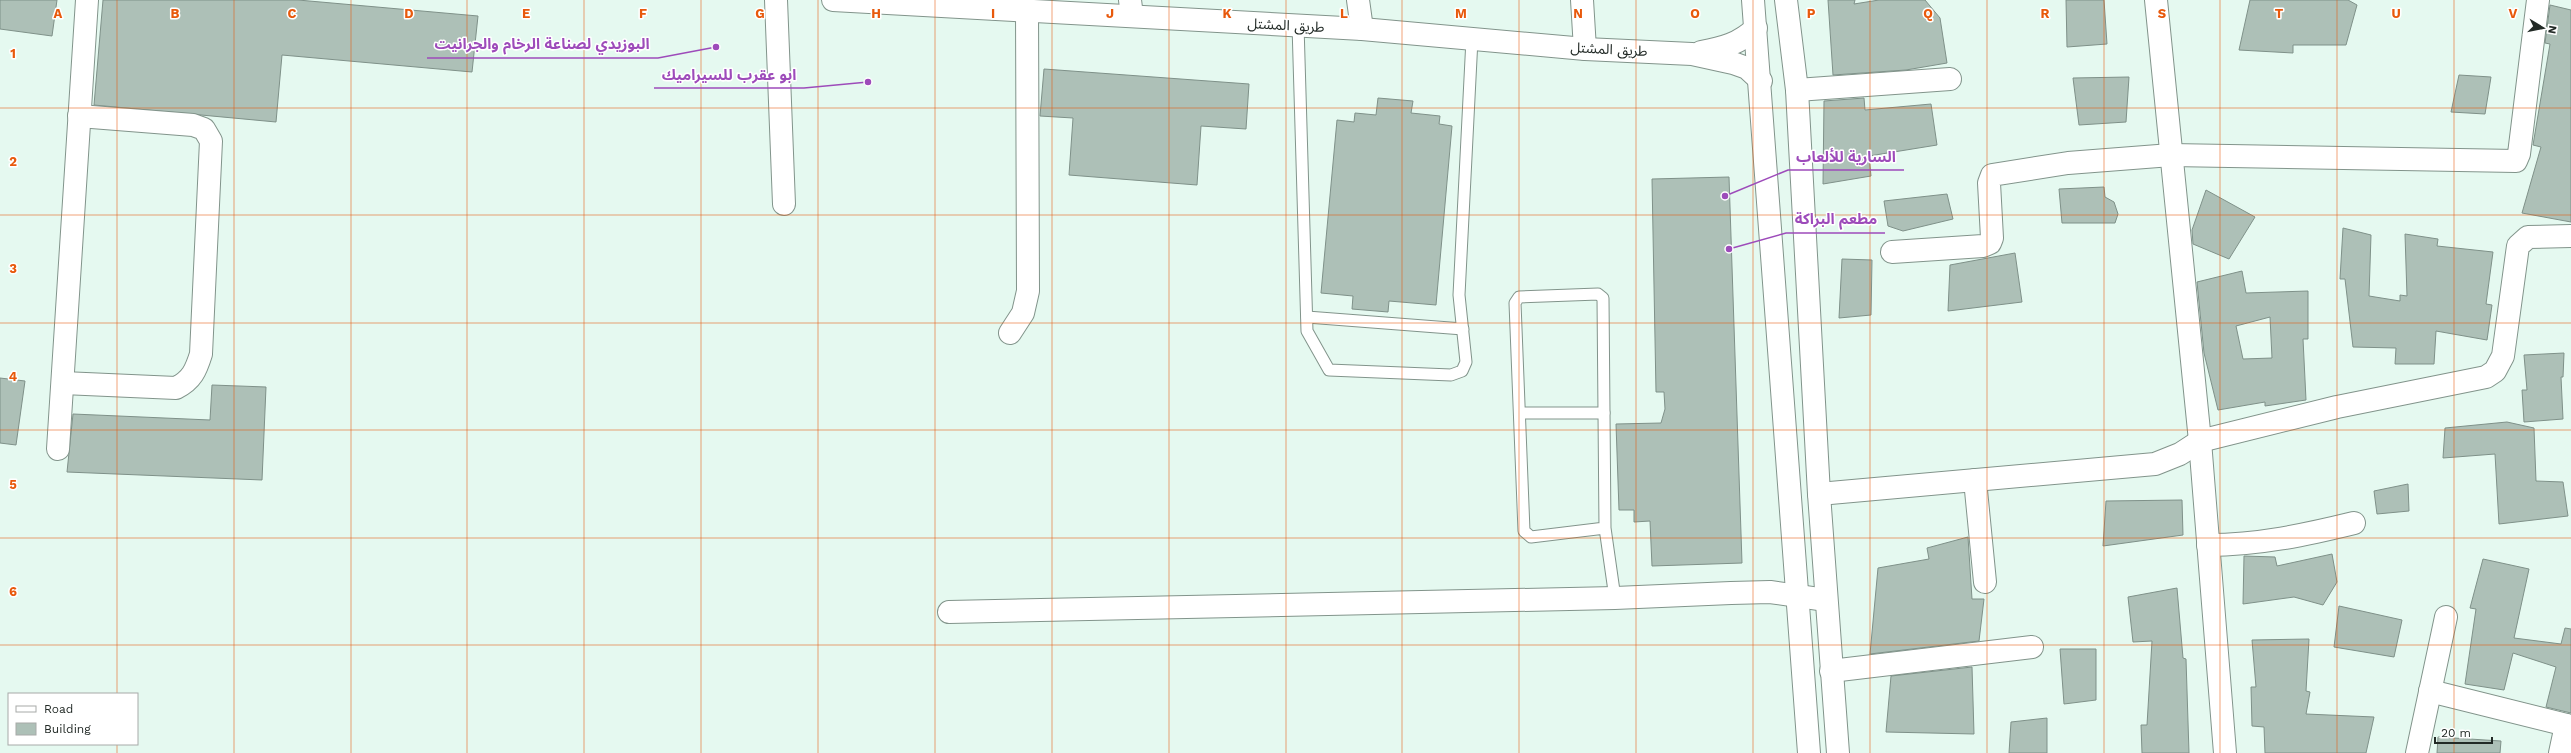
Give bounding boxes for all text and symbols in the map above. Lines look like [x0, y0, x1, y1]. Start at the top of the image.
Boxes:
text: A [54, 6, 63, 21]
text: B [171, 6, 180, 21]
text: C [288, 6, 297, 21]
text: D [404, 6, 414, 21]
text: E [522, 6, 530, 21]
text: F [639, 6, 647, 21]
text: G [755, 6, 765, 21]
text: H [871, 6, 881, 21]
text: I [991, 6, 995, 21]
text: J [1106, 6, 1114, 21]
text: K [1222, 6, 1232, 21]
text: L [1340, 6, 1348, 21]
text: M [1455, 6, 1467, 21]
text: N [1573, 6, 1583, 21]
text: O [1690, 6, 1700, 21]
text: P [1807, 6, 1816, 21]
text: Q [1923, 6, 1933, 21]
text: R [2041, 6, 2050, 21]
text: S [2158, 6, 2167, 21]
text: T [2275, 6, 2284, 21]
text: U [2391, 6, 2401, 21]
text: V [2509, 6, 2518, 21]
north arrow [2523, 8, 2563, 48]
street label: طريق المشتل [1247, 15, 1325, 37]
text: N [2545, 25, 2559, 35]
callout: البوزيدي لصناعة الرخام والجرانيت [427, 31, 658, 58]
text: البوزيدي لصناعة الرخام والجرانيت [434, 35, 650, 55]
street label: طريق المشتل [1570, 39, 1648, 61]
text: 1 [10, 46, 16, 61]
callout: ابو عقرب للسيراميك [654, 61, 804, 88]
text: ابو عقرب للسيراميك [662, 66, 796, 84]
callout: السارية للألعاب [1788, 143, 1904, 170]
text: السارية للألعاب [1796, 148, 1896, 166]
text: 2 [9, 154, 17, 169]
callout: مطعم البراكة [1786, 206, 1885, 233]
text: مطعم البراكة [1795, 210, 1877, 230]
text: 3 [9, 261, 17, 276]
text: 4 [9, 369, 18, 384]
text: 5 [9, 477, 17, 492]
text: 6 [9, 584, 17, 599]
legend [8, 693, 138, 745]
text: Road [44, 702, 73, 716]
scale bar [2435, 719, 2492, 745]
text: Building [44, 722, 91, 736]
text: 20 m [2441, 726, 2471, 740]

